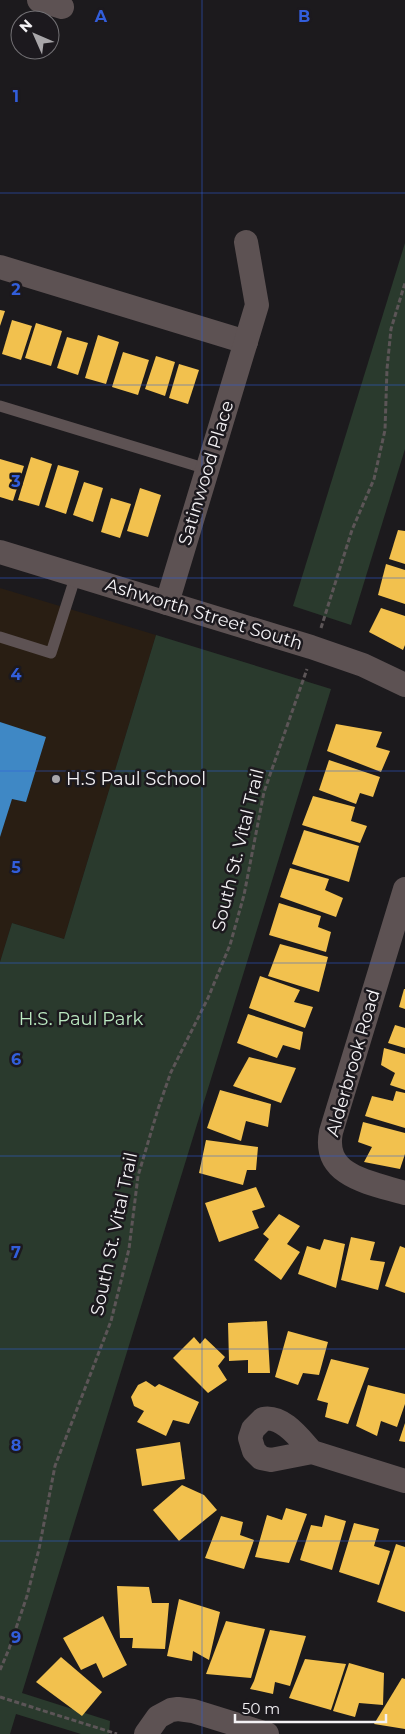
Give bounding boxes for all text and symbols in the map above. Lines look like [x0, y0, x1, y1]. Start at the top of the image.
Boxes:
text: A [94, 7, 108, 26]
text: B [298, 7, 310, 26]
north arrow [10, 10, 60, 60]
text: N [15, 15, 36, 36]
text: 1 [13, 87, 19, 106]
text: 2 [11, 280, 21, 299]
street label: Satinwood Place [174, 398, 238, 548]
text: 3 [10, 472, 21, 491]
street label: Ashworth Street South [103, 573, 305, 655]
text: 4 [10, 665, 22, 684]
street label: South St. Vital Trail [207, 766, 269, 934]
place label: H.S Paul School [66, 768, 206, 790]
marker: H.S Paul School [50, 773, 62, 785]
text: 5 [11, 858, 21, 877]
street label: Alderbrook Road [321, 987, 385, 1139]
park label: H.S. Paul Park [19, 1008, 144, 1030]
text: 6 [11, 1050, 21, 1069]
street label: South St. Vital Trail [86, 1150, 142, 1318]
text: 7 [11, 1243, 21, 1262]
text: 8 [11, 1436, 21, 1455]
text: 9 [11, 1628, 21, 1647]
scale bar [235, 1692, 386, 1724]
text: 50 m [242, 1699, 280, 1718]

